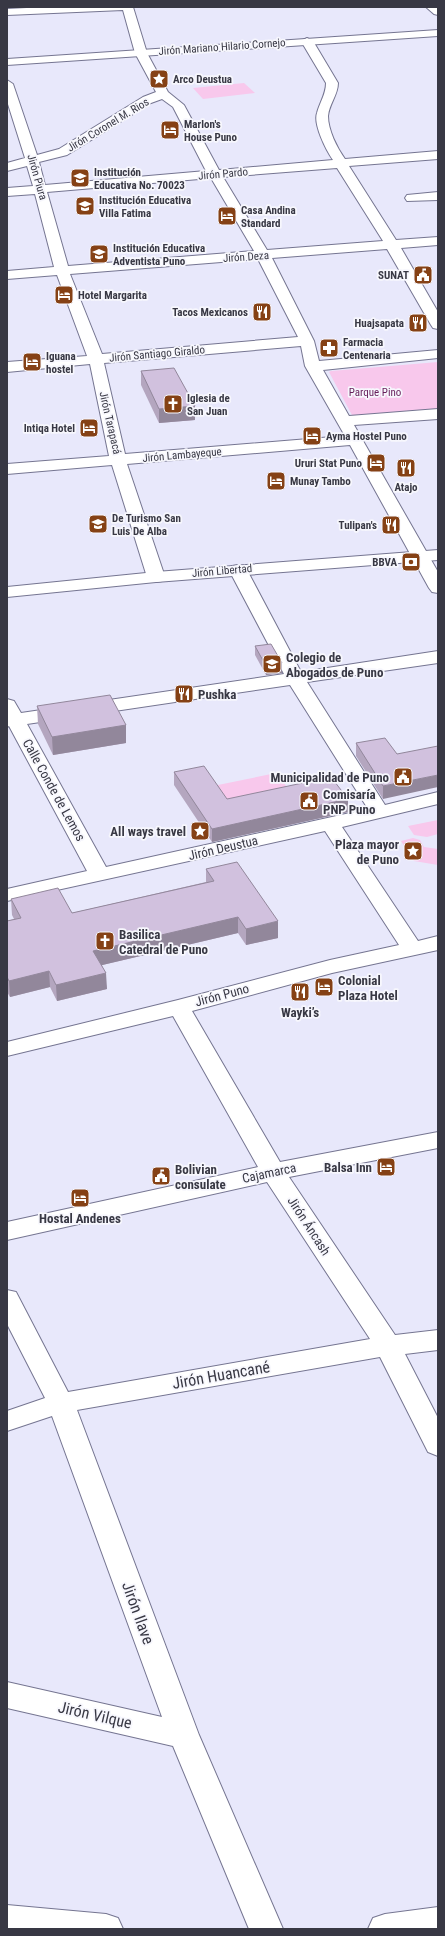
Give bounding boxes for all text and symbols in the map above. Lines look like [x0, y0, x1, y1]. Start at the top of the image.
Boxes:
street label: Jirón Mariano Hilario Cornejo [158, 36, 286, 58]
place icon: Arco Deustua [148, 68, 170, 90]
place label: Arco Deustua [173, 73, 232, 86]
street label: Jirón Coronel M. Rios [65, 95, 151, 155]
place label: Marlon's House Puno [184, 118, 238, 144]
hotel icon: Marlon's House Puno [159, 119, 181, 141]
street label: Jirón Piura [24, 153, 50, 201]
street label: Jirón Pardo [198, 165, 249, 183]
place label: Institución Educativa No. 70023 [94, 166, 185, 192]
school or university icon: Institución Educativa No. 70023 [69, 167, 91, 189]
place label: Institución Educativa Villa Fatima [99, 194, 191, 220]
school or university icon: Institución Educativa Villa Fatima [74, 195, 96, 217]
place label: Casa Andina Standard [241, 204, 296, 230]
hotel icon: Casa Andina Standard [216, 205, 238, 227]
place label: Institución Educativa Adventista Puno [113, 242, 205, 268]
school or university icon: Institución Educativa Adventista Puno [88, 243, 110, 265]
street label: Jirón Deza [223, 249, 269, 265]
public building icon: SUNAT [412, 264, 434, 286]
place label: SUNAT [378, 269, 409, 282]
hotel icon: Hotel Margarita [53, 284, 75, 306]
place label: Hotel Margarita [78, 289, 147, 302]
restaurant icon: Tacos Mexicanos [251, 301, 273, 323]
place label: Tacos Mexicanos [172, 306, 248, 319]
restaurant icon: Huajsapata [407, 312, 429, 334]
place label: Huajsapata [355, 317, 404, 330]
place label: Farmacia Centenaria [343, 336, 391, 362]
pharmacy icon: Farmacia Centenaria [318, 337, 340, 359]
street label: Jirón Santiago Giraldo [109, 343, 206, 365]
place label: Iguana hostel [46, 350, 76, 376]
hotel icon: Iguana hostel [21, 351, 43, 373]
park label: Parque Pino [349, 386, 402, 399]
street label: Jirón Tarapacá [96, 390, 124, 456]
place label: Iglesia de San Juan [187, 392, 230, 418]
church icon: Iglesia de San Juan [162, 393, 184, 415]
hotel icon: Intiqa Hotel [78, 417, 100, 439]
place label: Intiqa Hotel [24, 422, 75, 435]
hotel icon: Ayma Hostel Puno [301, 425, 323, 447]
place label: Ayma Hostel Puno [326, 430, 407, 443]
street label: Jirón Lambayeque [142, 445, 222, 465]
hotel icon: Ururi Stat Puno [365, 452, 387, 474]
place label: Ururi Stat Puno [295, 457, 363, 470]
restaurant icon: Atajo [395, 457, 417, 479]
hotel icon: Munay Tambo [265, 470, 287, 492]
place label: Munay Tambo [290, 475, 351, 488]
place label: Atajo [394, 481, 418, 494]
place label: De Turismo San Luis De Alba [112, 512, 181, 538]
school or university icon: De Turismo San Luis De Alba [87, 513, 109, 535]
restaurant icon: Tulipan's [380, 514, 402, 536]
place label: Tulipan's [339, 519, 377, 532]
bank icon: BBVA [400, 551, 422, 573]
place label: BBVA [372, 556, 397, 569]
street label: Jirón Libertad [191, 562, 253, 580]
place label: Colegio de Abogados de Puno [286, 650, 384, 680]
school or university icon: Colegio de Abogados de Puno [261, 653, 283, 675]
restaurant icon: Pushka [173, 683, 195, 705]
place label: Pushka [198, 687, 236, 702]
street label: Calle Conde de Lemos [20, 736, 88, 844]
public building icon: Municipalidad de Puno [392, 766, 414, 788]
place label: Municipalidad de Puno [270, 770, 390, 785]
place label: Comisaría PNP Puno [323, 787, 376, 817]
public building icon: Comisaría PNP Puno [298, 790, 320, 812]
place icon: All ways travel [189, 820, 211, 842]
place label: All ways travel [110, 824, 186, 839]
street label: Jirón Deustua [187, 833, 259, 863]
place label: Plaza mayor de Puno [335, 837, 400, 867]
place icon: Plaza mayor de Puno [402, 840, 424, 862]
place label: Basilica Catedral de Puno [119, 927, 209, 957]
church icon: Basilica Catedral de Puno [94, 930, 116, 952]
place label: Colonial Plaza Hotel [338, 973, 398, 1003]
hotel icon: Colonial Plaza Hotel [313, 976, 335, 998]
street label: Jirón Puno [193, 981, 251, 1009]
restaurant icon: Wayki’s [289, 981, 311, 1003]
place label: Wayki’s [281, 1005, 319, 1020]
hotel icon: Balsa Inn [375, 1156, 397, 1178]
street label: Cajamarca [241, 1160, 297, 1186]
place label: Balsa Inn [324, 1160, 372, 1175]
place label: Bolivian consulate [175, 1162, 226, 1192]
public building icon: Bolivian consulate [150, 1165, 172, 1187]
hotel icon: Hostal Andenes [69, 1187, 91, 1209]
street label: Jirón Áncash [284, 1194, 334, 1258]
place label: Hostal Andenes [39, 1211, 121, 1226]
street label: Jirón Huancané [171, 1357, 271, 1393]
street label: Jirón Ilave [118, 1579, 158, 1647]
street label: Jirón Vilque [56, 1697, 134, 1733]

